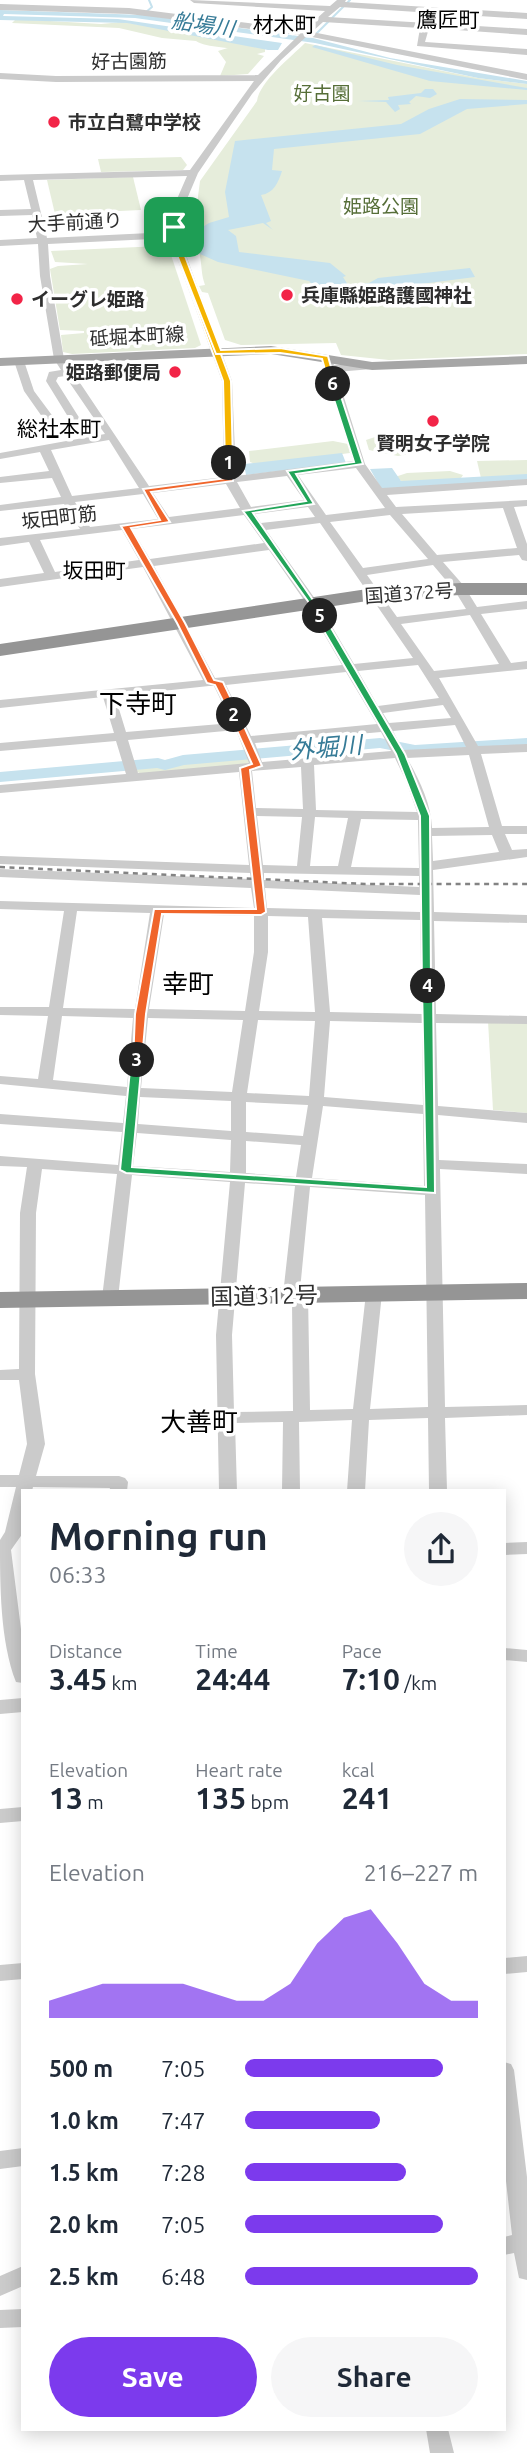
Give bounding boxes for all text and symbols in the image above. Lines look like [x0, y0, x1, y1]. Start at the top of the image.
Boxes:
district label: 鷹匠町 [417, 7, 480, 31]
water label: 船場川 [170, 8, 238, 41]
district label: 材木町 [253, 12, 316, 36]
street label: 好古園筋 [91, 49, 167, 73]
park label: 好古園 [293, 82, 351, 104]
place label: 市立白鷺中学校 [68, 111, 201, 133]
marker: 市立白鷺中学校 [46, 114, 62, 130]
park label: 姫路公園 [343, 195, 419, 217]
pin [144, 197, 204, 257]
icon: arrive [155, 208, 193, 246]
street label: 大手前通り [27, 209, 123, 235]
place label: 兵庫縣姫路護國神社 [301, 284, 472, 306]
marker: 兵庫縣姫路護國神社 [279, 287, 295, 303]
place label: イーグレ姫路 [31, 288, 145, 310]
marker: イーグレ姫路 [9, 291, 25, 307]
street label: 砥堀本町線 [89, 323, 185, 349]
place label: 姫路郵便局 [66, 361, 161, 383]
marker: 姫路郵便局 [167, 364, 183, 380]
pin: 6 [316, 366, 350, 402]
text: 6 [327, 372, 338, 394]
marker: 賢明女子学院 [425, 413, 441, 429]
district label: 総社本町 [17, 416, 101, 440]
place label: 賢明女子学院 [376, 432, 490, 454]
pin: 1 [212, 446, 246, 480]
text: 1 [223, 451, 234, 473]
street label: 坂田町筋 [20, 501, 98, 533]
district label: 坂田町 [63, 558, 126, 582]
street label: 国道372号 [364, 579, 454, 607]
pin: 5 [302, 598, 338, 634]
text: 5 [314, 604, 325, 626]
district label: 下寺町 [99, 689, 177, 718]
pin: 2 [216, 698, 252, 732]
text: 2 [228, 703, 239, 725]
water label: 外堀川 [289, 731, 366, 764]
pin: 4 [410, 968, 446, 1004]
district label: 幸町 [162, 969, 214, 998]
text: 4 [422, 974, 433, 996]
pin: 3 [120, 1042, 154, 1078]
text: 3 [131, 1048, 142, 1070]
street label: 国道312号 [210, 1282, 318, 1309]
district label: 大善町 [160, 1407, 238, 1436]
button: share [404, 1512, 478, 1586]
text: Morning run [49, 1515, 268, 1557]
text: 06:33 [49, 1562, 107, 1587]
text: Distance [49, 1640, 123, 1662]
text: Time [195, 1640, 238, 1662]
text: Pace [342, 1640, 382, 1662]
text: 3.45 [49, 1662, 107, 1696]
text: 24:44 [195, 1662, 270, 1696]
text: 7:10 [342, 1662, 400, 1696]
text: km [107, 1672, 137, 1694]
text: /km [400, 1672, 437, 1694]
text: Elevation [49, 1759, 128, 1781]
text: Heart rate [195, 1759, 283, 1781]
text: kcal [342, 1759, 374, 1781]
text: 13 [49, 1781, 83, 1815]
text: 135 [195, 1781, 246, 1815]
text: 241 [342, 1781, 392, 1815]
text: m [83, 1791, 104, 1813]
text: bpm [246, 1791, 289, 1813]
text: Elevation [49, 1860, 145, 1885]
text: 216–227 m [364, 1860, 478, 1885]
text: 500 m [49, 2056, 113, 2081]
text: 7:05 [161, 2056, 206, 2081]
text: 1.0 km [49, 2108, 119, 2133]
text: 7:47 [161, 2108, 206, 2133]
text: 1.5 km [49, 2160, 119, 2185]
text: 7:28 [161, 2160, 206, 2185]
text: 2.0 km [49, 2212, 119, 2237]
text: 7:05 [161, 2212, 206, 2237]
text: 2.5 km [49, 2264, 119, 2289]
text: 6:48 [161, 2264, 206, 2289]
button: Save [49, 2337, 257, 2417]
button: Share [271, 2337, 478, 2417]

